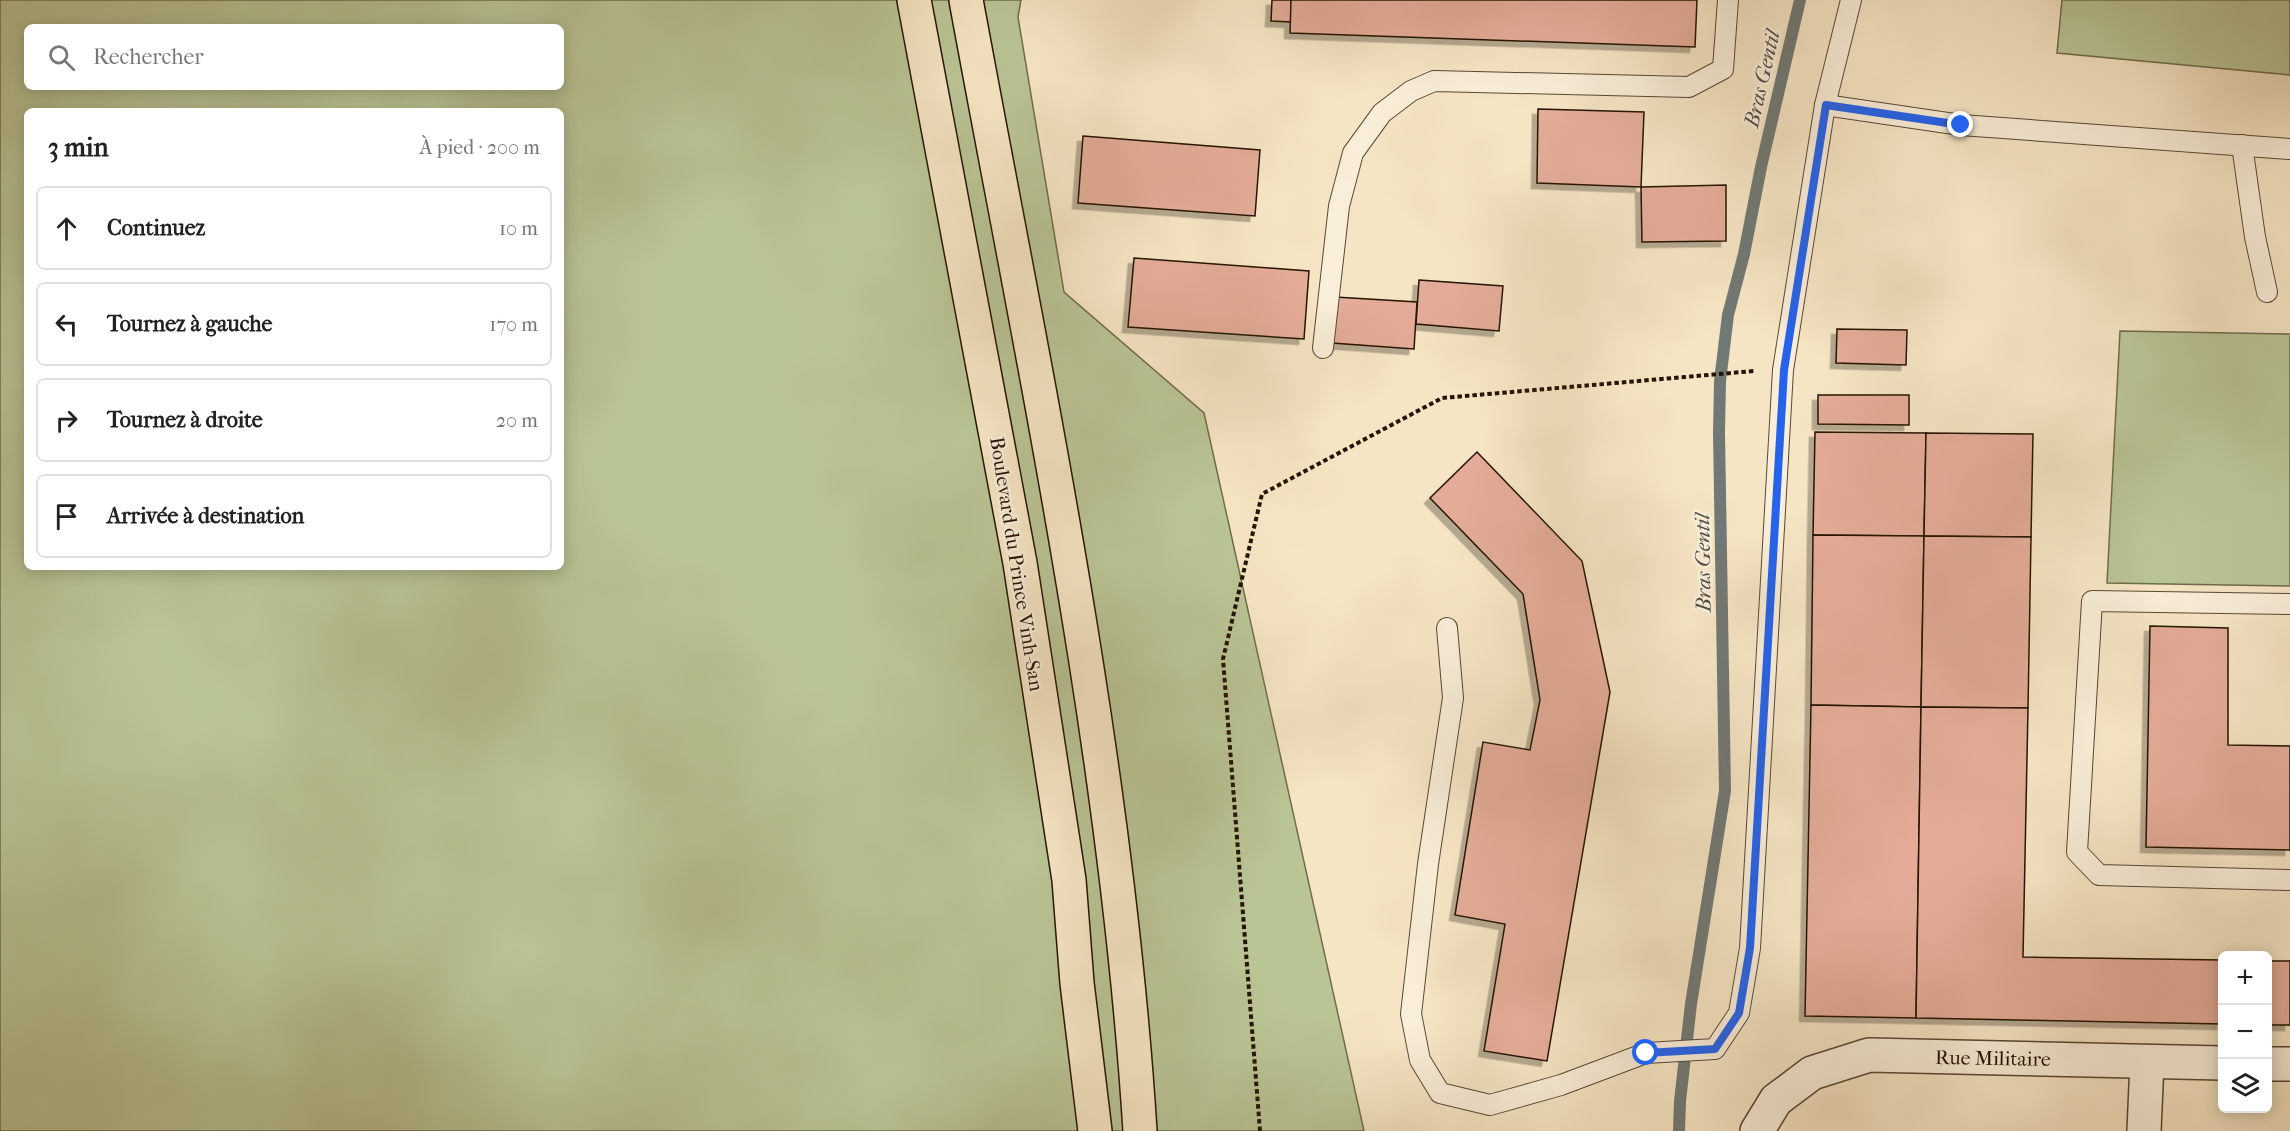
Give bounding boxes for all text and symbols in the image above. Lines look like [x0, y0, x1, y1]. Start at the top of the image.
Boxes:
search box [24, 24, 564, 90]
water label: Bras Gentil [1739, 26, 1785, 131]
icon: search [45, 41, 78, 74]
text: Rechercher [93, 44, 204, 70]
route end [1947, 111, 1973, 137]
text: 3 min [48, 132, 109, 163]
text: À pied · 200 m [420, 136, 540, 159]
icon: ahead [50, 212, 83, 245]
text: Continuez [107, 215, 205, 241]
text: 10 m [499, 217, 538, 240]
icon: left [50, 308, 83, 341]
text: Tournez à gauche [107, 311, 272, 337]
text: 170 m [489, 313, 538, 336]
icon: right [50, 404, 83, 437]
text: Tournez à droite [107, 407, 263, 433]
text: 20 m [496, 409, 538, 432]
street label: Boulevard du Prince Vinh-San [985, 435, 1048, 693]
icon: arrive [50, 500, 83, 533]
text: Arrivée à destination [107, 503, 304, 529]
water label: Bras Gentil [1690, 511, 1716, 613]
map controls [2218, 951, 2272, 1113]
button: + [2218, 951, 2272, 1005]
button: − [2218, 1005, 2272, 1059]
route start [1632, 1039, 1658, 1065]
street label: Rue Militaire [1935, 1046, 2051, 1071]
button: layers [2218, 1059, 2272, 1113]

